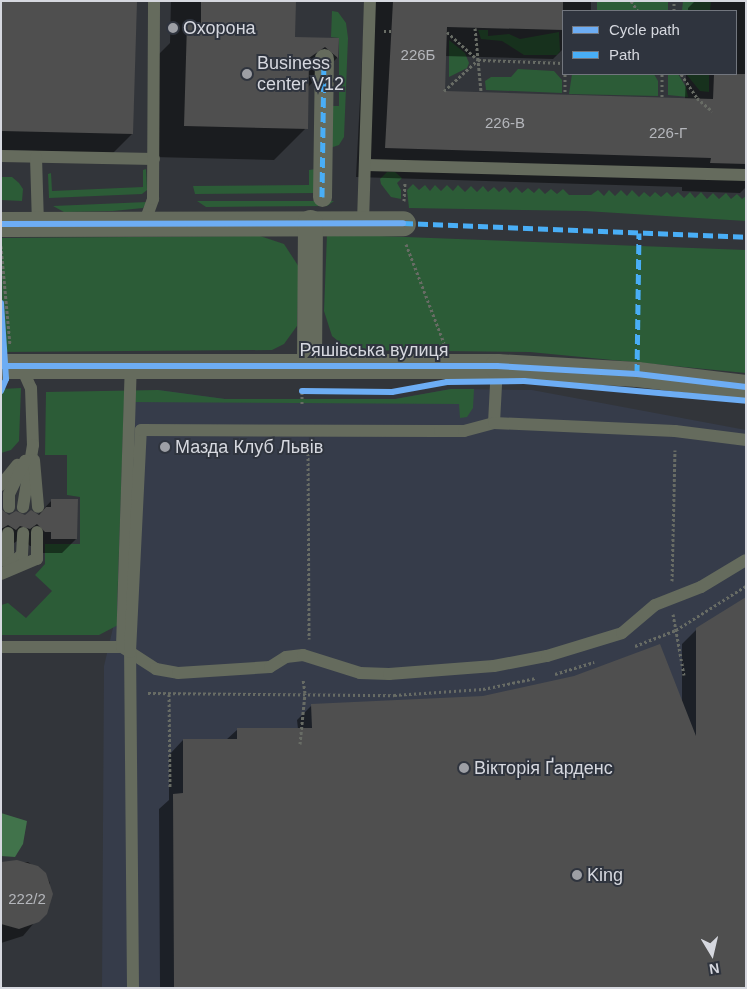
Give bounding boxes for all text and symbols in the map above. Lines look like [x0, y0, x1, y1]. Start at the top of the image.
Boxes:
legend [562, 10, 737, 75]
place label: Охорона [183, 17, 256, 39]
text: Cycle path [609, 21, 680, 38]
marker: Охорона [167, 22, 179, 34]
house number: 226Б [401, 46, 435, 64]
text: Path [609, 46, 640, 63]
place label: Business center V12 [257, 53, 344, 96]
marker: Business center V12 [241, 68, 253, 80]
house number: 226-В [485, 114, 525, 132]
house number: 226-Г [649, 124, 687, 142]
street label: Ряшівська вулиця [299, 339, 449, 361]
place label: Мазда Клуб Львів [175, 436, 323, 458]
marker: Мазда Клуб Львів [159, 441, 171, 453]
place label: Вікторія Ґарденс [474, 757, 613, 779]
marker: Вікторія Ґарденс [458, 762, 470, 774]
place label: King [587, 864, 623, 886]
marker: King [571, 869, 583, 881]
house number: 222/2 [8, 890, 46, 908]
north arrow [687, 929, 737, 979]
text: N [708, 960, 721, 978]

